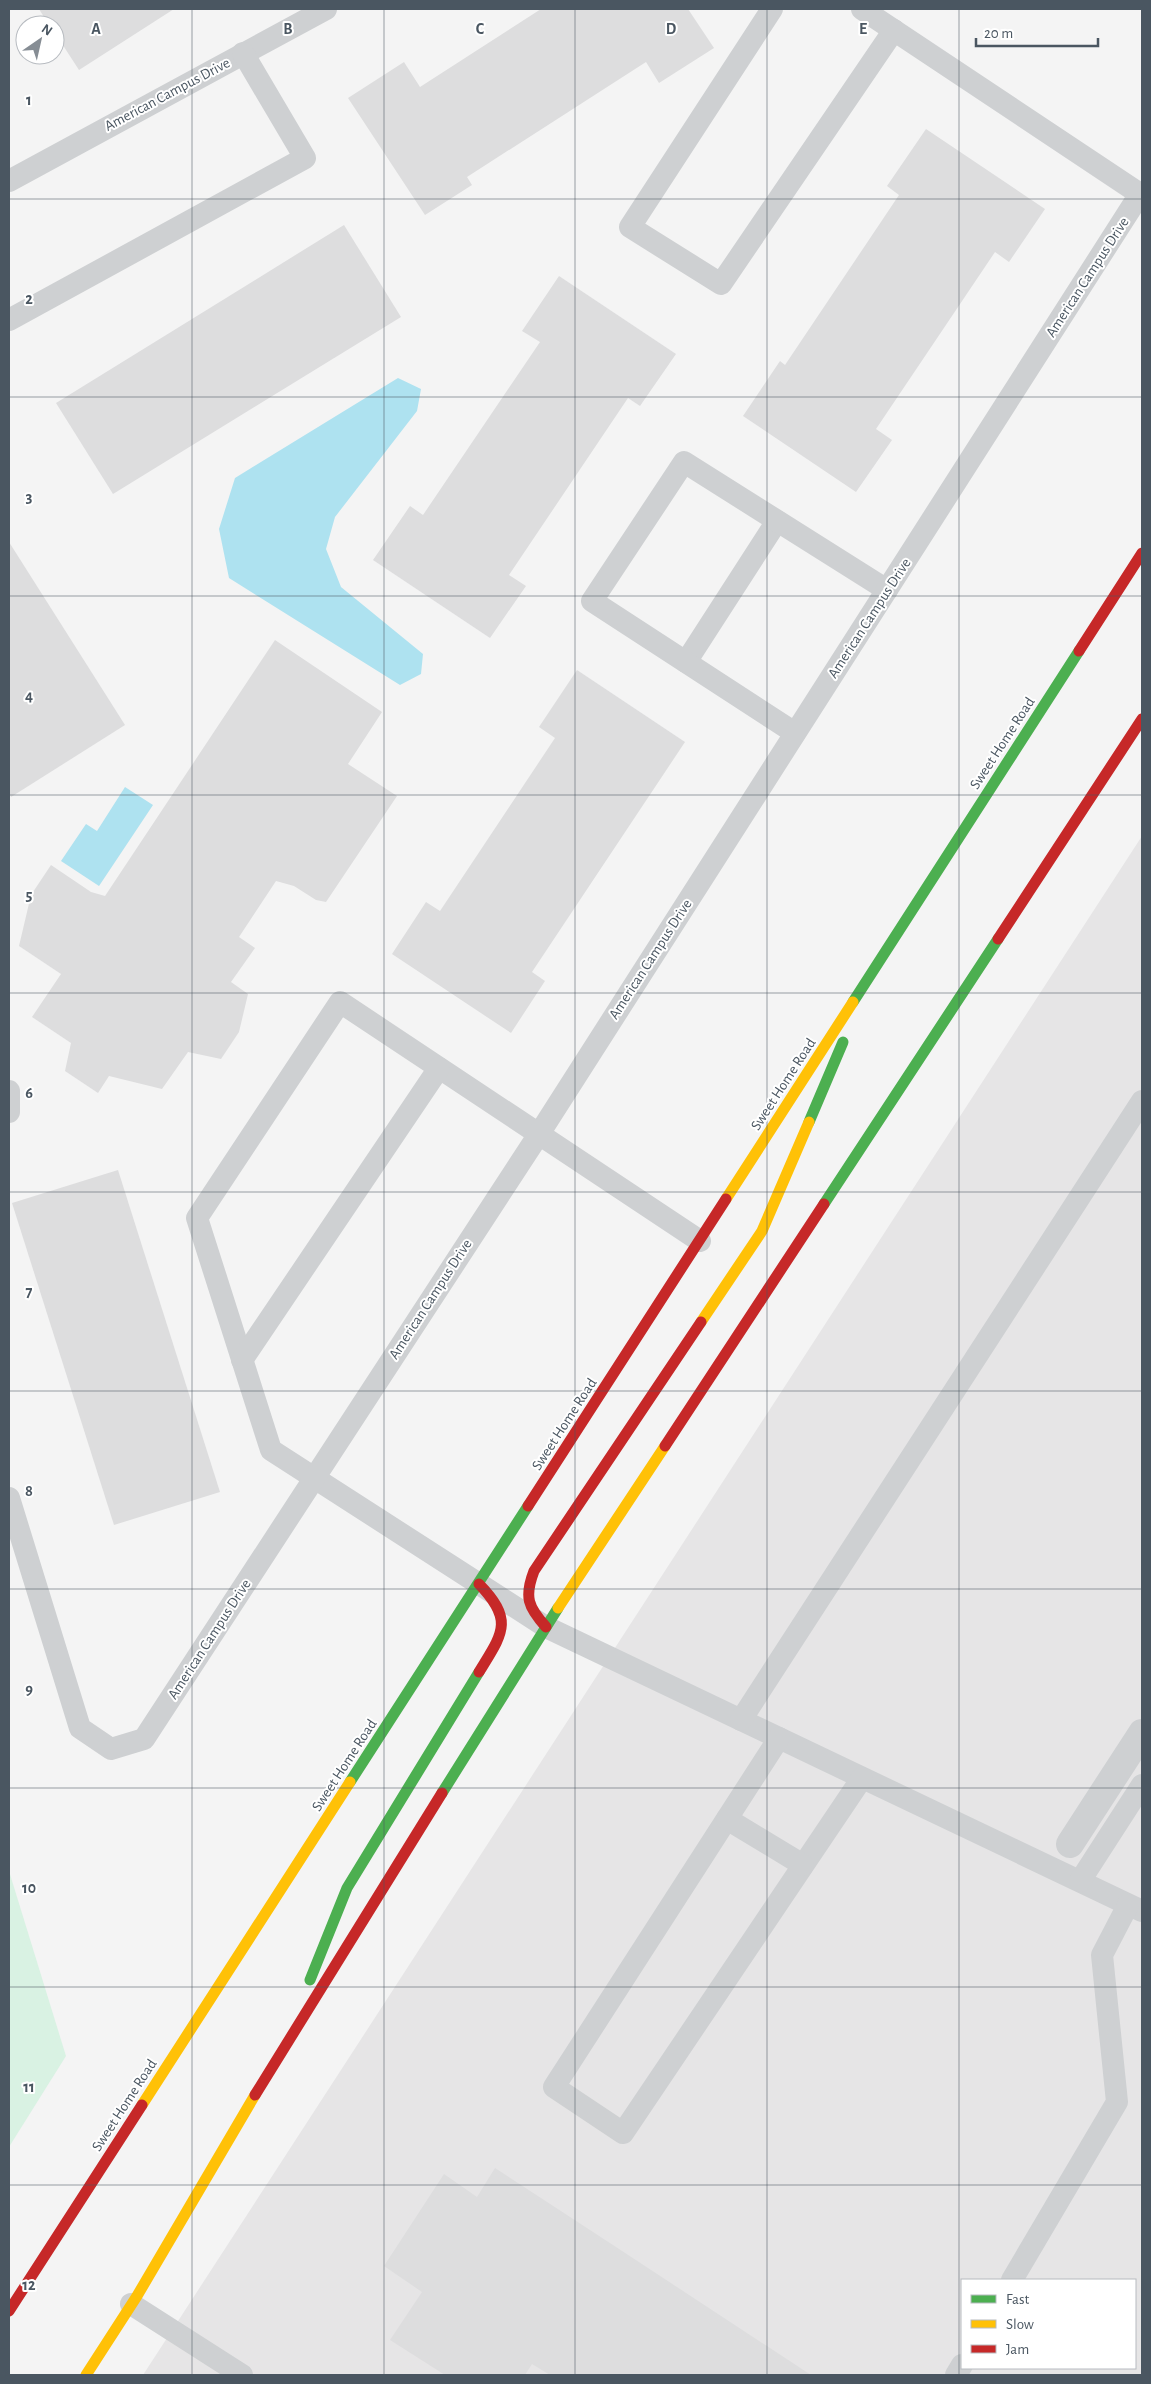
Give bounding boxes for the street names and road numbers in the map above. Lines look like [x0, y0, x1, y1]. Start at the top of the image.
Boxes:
street label: American Campus Drive [102, 55, 232, 134]
street label: American Campus Drive [1043, 215, 1132, 340]
street label: American Campus Drive [825, 556, 914, 681]
street label: Sweet Home Road [967, 694, 1038, 792]
street label: American Campus Drive [606, 897, 695, 1022]
street label: Sweet Home Road [748, 1035, 819, 1133]
street label: American Campus Drive [386, 1237, 475, 1362]
street label: Sweet Home Road [529, 1375, 600, 1473]
street label: American Campus Drive [165, 1577, 254, 1702]
street label: Sweet Home Road [309, 1716, 380, 1814]
street label: Sweet Home Road [89, 2056, 160, 2154]

